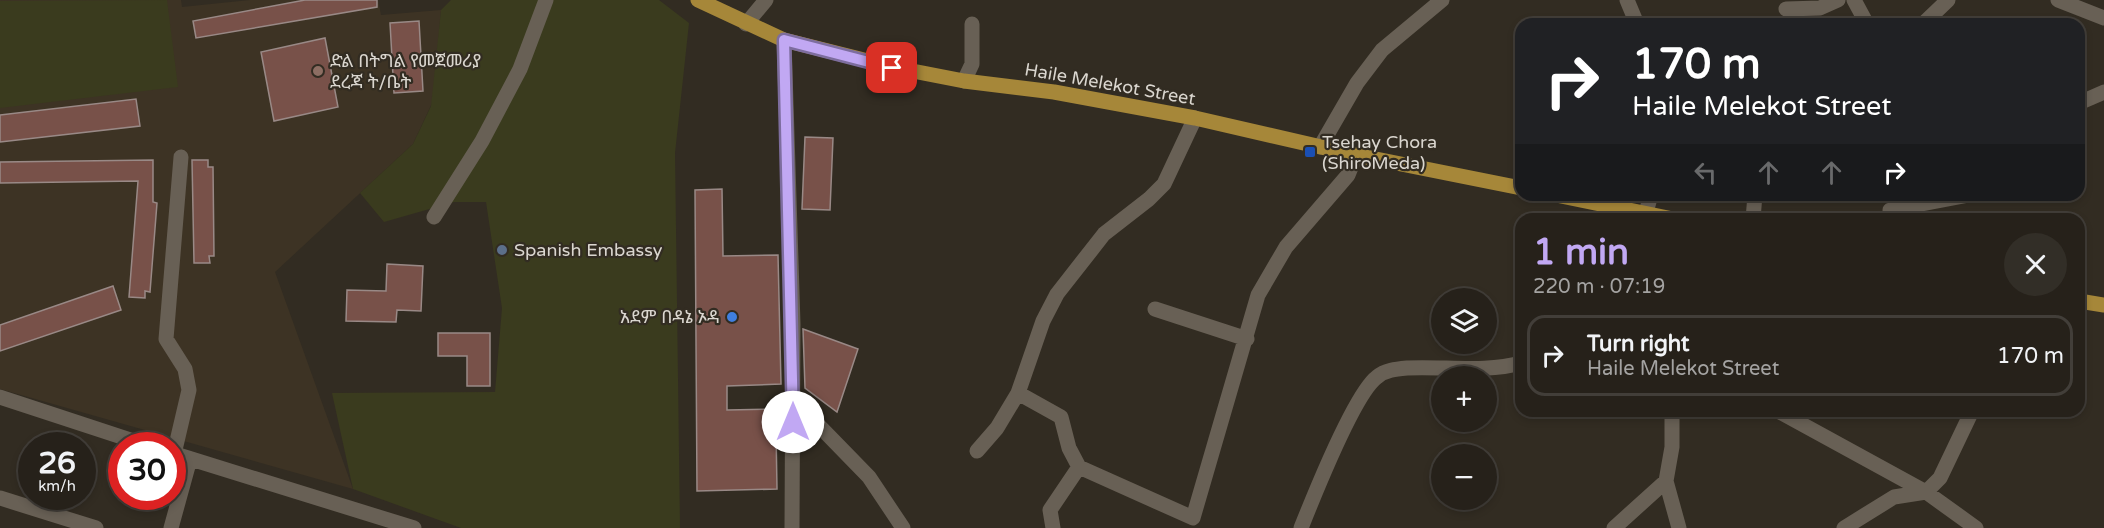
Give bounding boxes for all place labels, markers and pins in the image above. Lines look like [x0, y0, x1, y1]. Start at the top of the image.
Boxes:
pin [866, 42, 917, 93]
place label: ድል በትግል የመጀመሪያ ደረጃ ት/ቤት [330, 50, 481, 93]
marker: ድል በትግል የመጀመሪያ ደረጃ ት/ቤት [311, 64, 325, 78]
place label: Tsehay Chora (ShiroMeda) [1322, 131, 1437, 174]
marker: Tsehay Chora (ShiroMeda) [1303, 145, 1317, 159]
place label: Spanish Embassy [514, 239, 663, 261]
marker: Spanish Embassy [495, 243, 509, 257]
place label: አደም በዳኔ ኦዳ [620, 306, 720, 328]
marker: አደም በዳኔ ኦዳ [725, 310, 739, 324]

